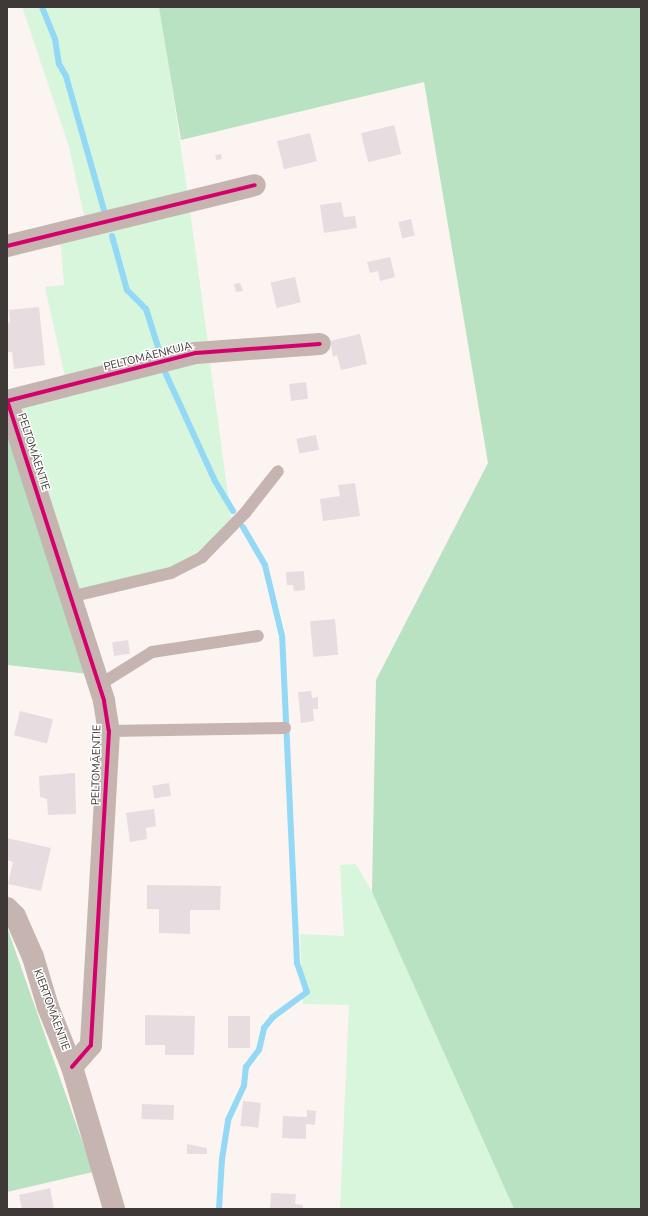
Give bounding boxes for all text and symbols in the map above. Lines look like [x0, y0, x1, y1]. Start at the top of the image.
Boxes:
street label: PELTOMÄENKUJA [102, 340, 194, 374]
street label: PELTOMÄENTIE [14, 412, 52, 492]
street label: PELTOMÄENTIE [90, 725, 104, 805]
street label: KIERTOMÄENTIE [30, 968, 72, 1052]

